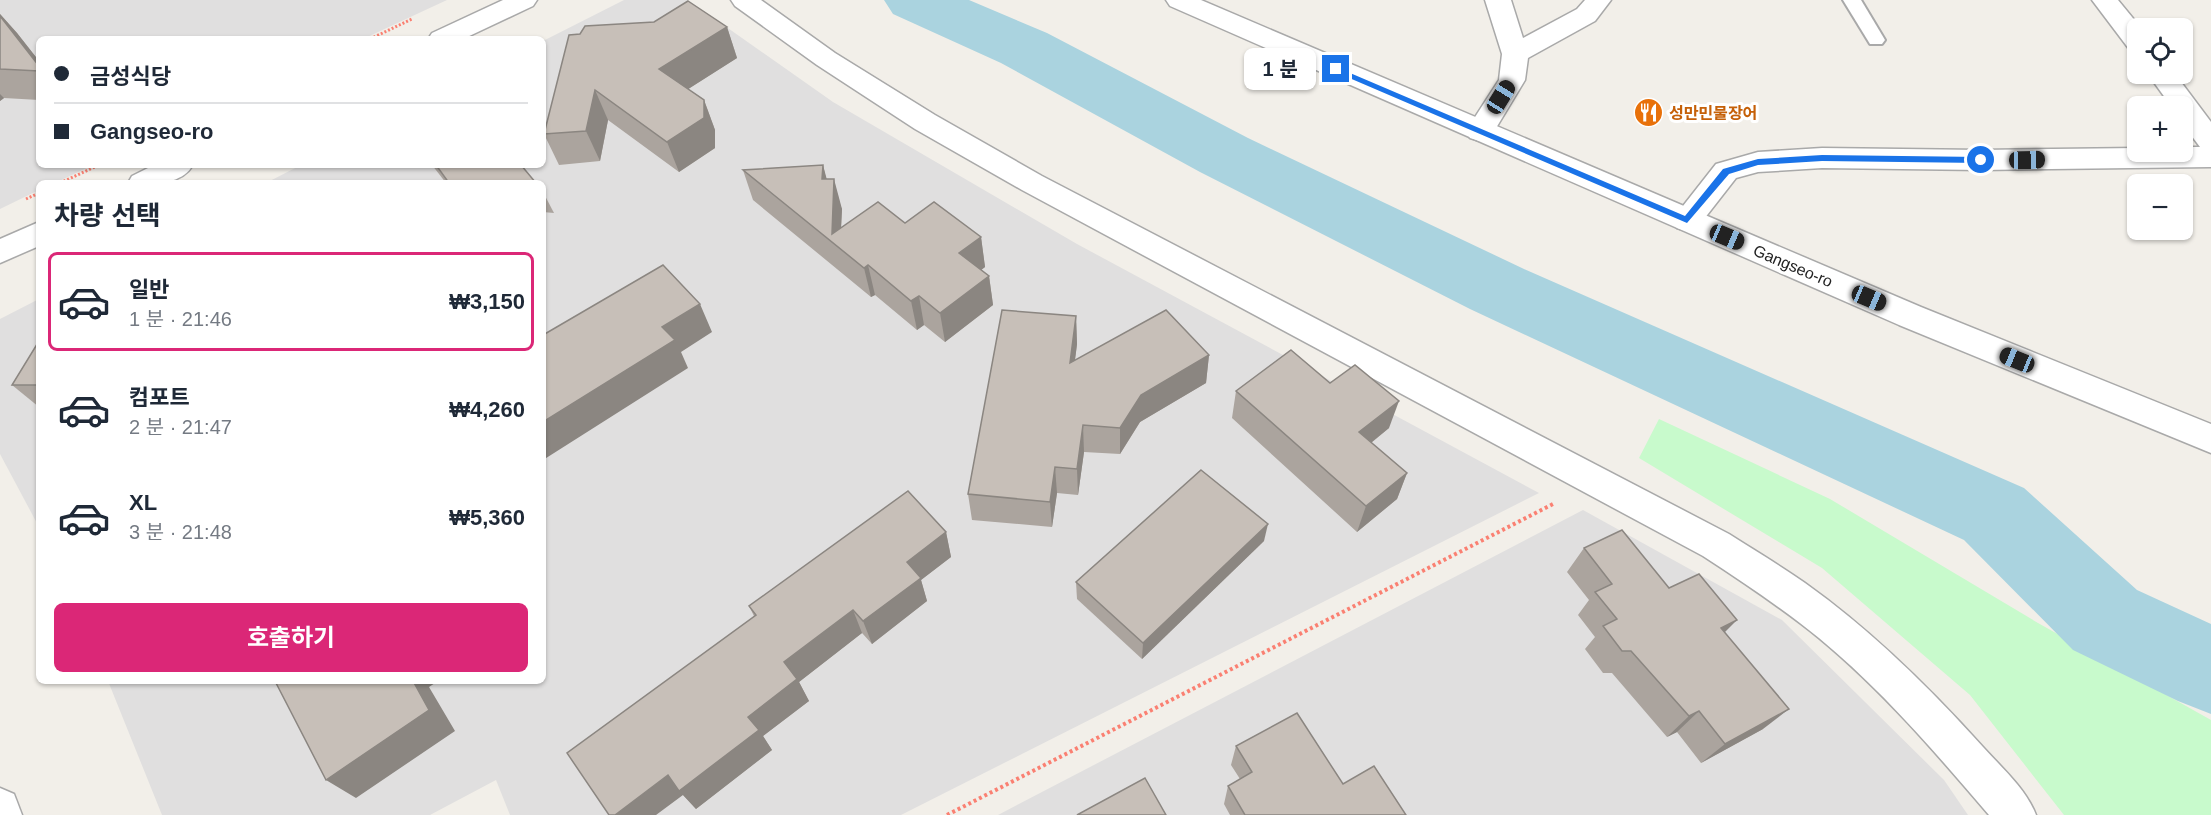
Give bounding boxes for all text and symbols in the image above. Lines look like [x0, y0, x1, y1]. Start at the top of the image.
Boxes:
map controls [2127, 18, 2193, 240]
button: locate [2127, 18, 2193, 84]
callout: 1 분 [1243, 48, 1315, 90]
route end [1322, 55, 1349, 82]
text: 1 분 [1262, 58, 1298, 80]
text: 금성식당 [90, 64, 171, 89]
car [1484, 77, 1518, 117]
button: + [2127, 96, 2193, 162]
restaurant icon: 성만민물장어 [1632, 97, 1664, 129]
place label: 성만민물장어 [1669, 105, 1757, 122]
text: Gangseo-ro [90, 119, 213, 144]
route start [1967, 146, 1994, 173]
car [2009, 151, 2045, 169]
button: − [2127, 174, 2193, 240]
text: 차량 선택 [54, 201, 161, 231]
car [1707, 222, 1747, 252]
street label: Gangseo-ro [1751, 242, 1835, 290]
icon: car [57, 275, 111, 329]
text: 일반 [129, 277, 169, 302]
car [1849, 283, 1889, 313]
text: ₩3,150 [449, 289, 525, 314]
text: 1 분 · 21:46 [129, 308, 232, 330]
car [1997, 345, 2037, 375]
icon: car [57, 383, 111, 437]
text: 컴포트 [129, 385, 190, 410]
text: ₩4,260 [449, 397, 525, 422]
text: 2 분 · 21:47 [129, 416, 232, 438]
text: XL [129, 490, 157, 515]
icon: car [57, 491, 111, 545]
text: ₩5,360 [449, 505, 525, 530]
text: 3 분 · 21:48 [129, 521, 232, 543]
button: 호출하기 [54, 603, 528, 672]

